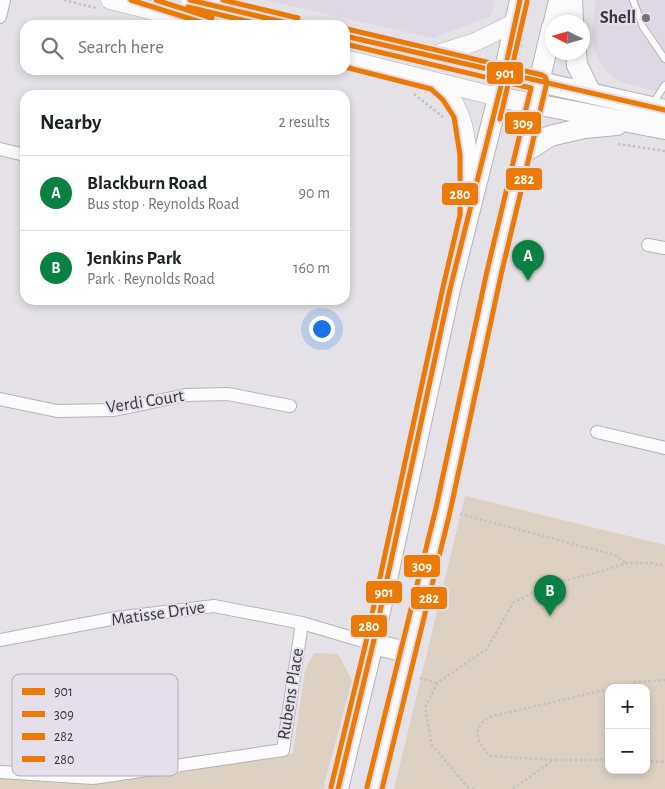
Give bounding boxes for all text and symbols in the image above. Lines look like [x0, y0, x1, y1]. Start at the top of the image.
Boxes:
place label: Shell [600, 9, 636, 27]
marker: Shell [640, 12, 652, 24]
north arrow [545, 15, 590, 60]
search box [20, 20, 350, 75]
icon: search [38, 34, 66, 62]
text: Search here [78, 38, 164, 57]
line badge: 901 [486, 61, 524, 85]
text: 901 [495, 67, 515, 81]
line badge: 309 [504, 111, 542, 135]
text: Nearby [40, 112, 101, 133]
text: 2 results [278, 114, 330, 130]
text: 309 [513, 117, 533, 131]
line badge: 282 [505, 167, 543, 191]
text: 282 [514, 173, 534, 187]
text: Blackburn Road [87, 174, 207, 193]
line badge: 280 [441, 182, 479, 206]
text: A [51, 185, 61, 201]
text: 90 m [299, 185, 330, 201]
text: 280 [450, 188, 470, 202]
text: Bus stop · Reynolds Road [87, 196, 239, 212]
pin: A [512, 240, 544, 281]
text: Jenkins Park [87, 249, 182, 268]
text: B [51, 260, 61, 276]
text: 160 m [293, 260, 330, 276]
text: Park · Reynolds Road [87, 271, 215, 287]
your location [309, 316, 335, 342]
street label: Verdi Court [105, 387, 185, 417]
line badge: 309 [403, 554, 441, 578]
text: 309 [412, 560, 432, 574]
pin: B [534, 575, 566, 616]
line badge: 901 [365, 580, 403, 604]
text: 901 [374, 586, 394, 600]
line badge: 282 [410, 586, 448, 610]
text: 282 [419, 592, 439, 606]
street label: Matisse Drive [110, 599, 206, 629]
line badge: 280 [350, 614, 388, 638]
text: 280 [359, 620, 379, 634]
street label: Rubens Place [275, 647, 307, 741]
legend [12, 674, 178, 776]
map controls [605, 684, 650, 774]
button: + [605, 684, 650, 729]
text: 901 [54, 685, 73, 699]
text: 309 [54, 708, 74, 722]
button: − [605, 729, 650, 774]
text: 282 [54, 730, 73, 744]
text: 280 [54, 753, 74, 767]

